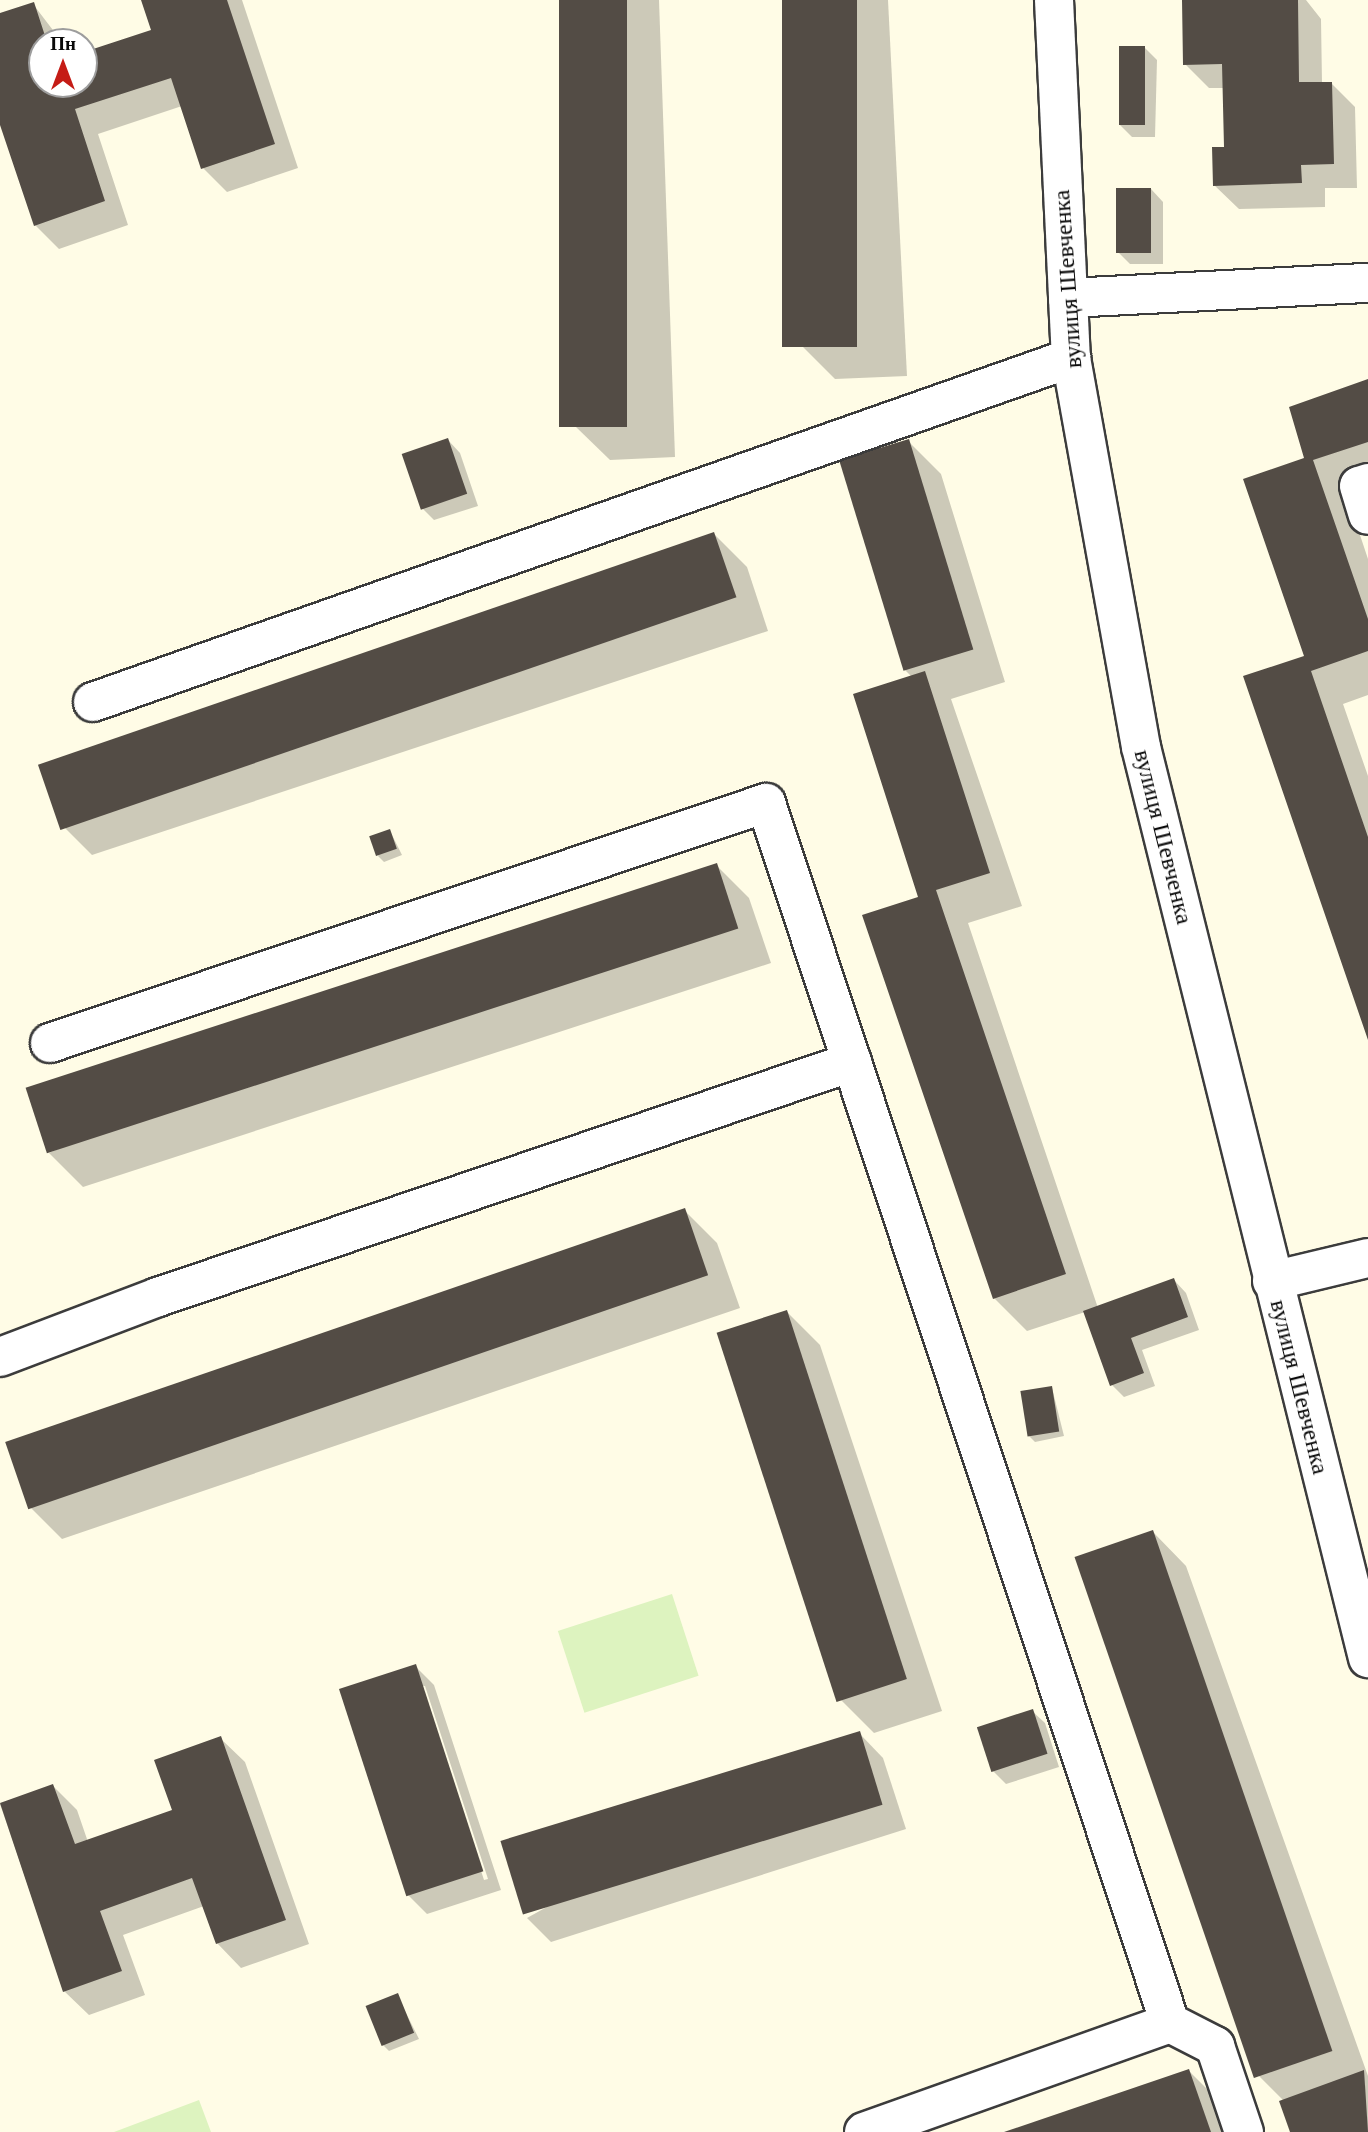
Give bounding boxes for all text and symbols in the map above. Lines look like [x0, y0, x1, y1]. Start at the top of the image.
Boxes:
north arrow [28, 28, 98, 98]
text: Пн [50, 33, 76, 54]
street label: вулиця Шевченка [1047, 189, 1089, 369]
street label: вулиця Шевченка [1127, 747, 1199, 927]
street label: вулиця Шевченка [1263, 1297, 1335, 1477]

